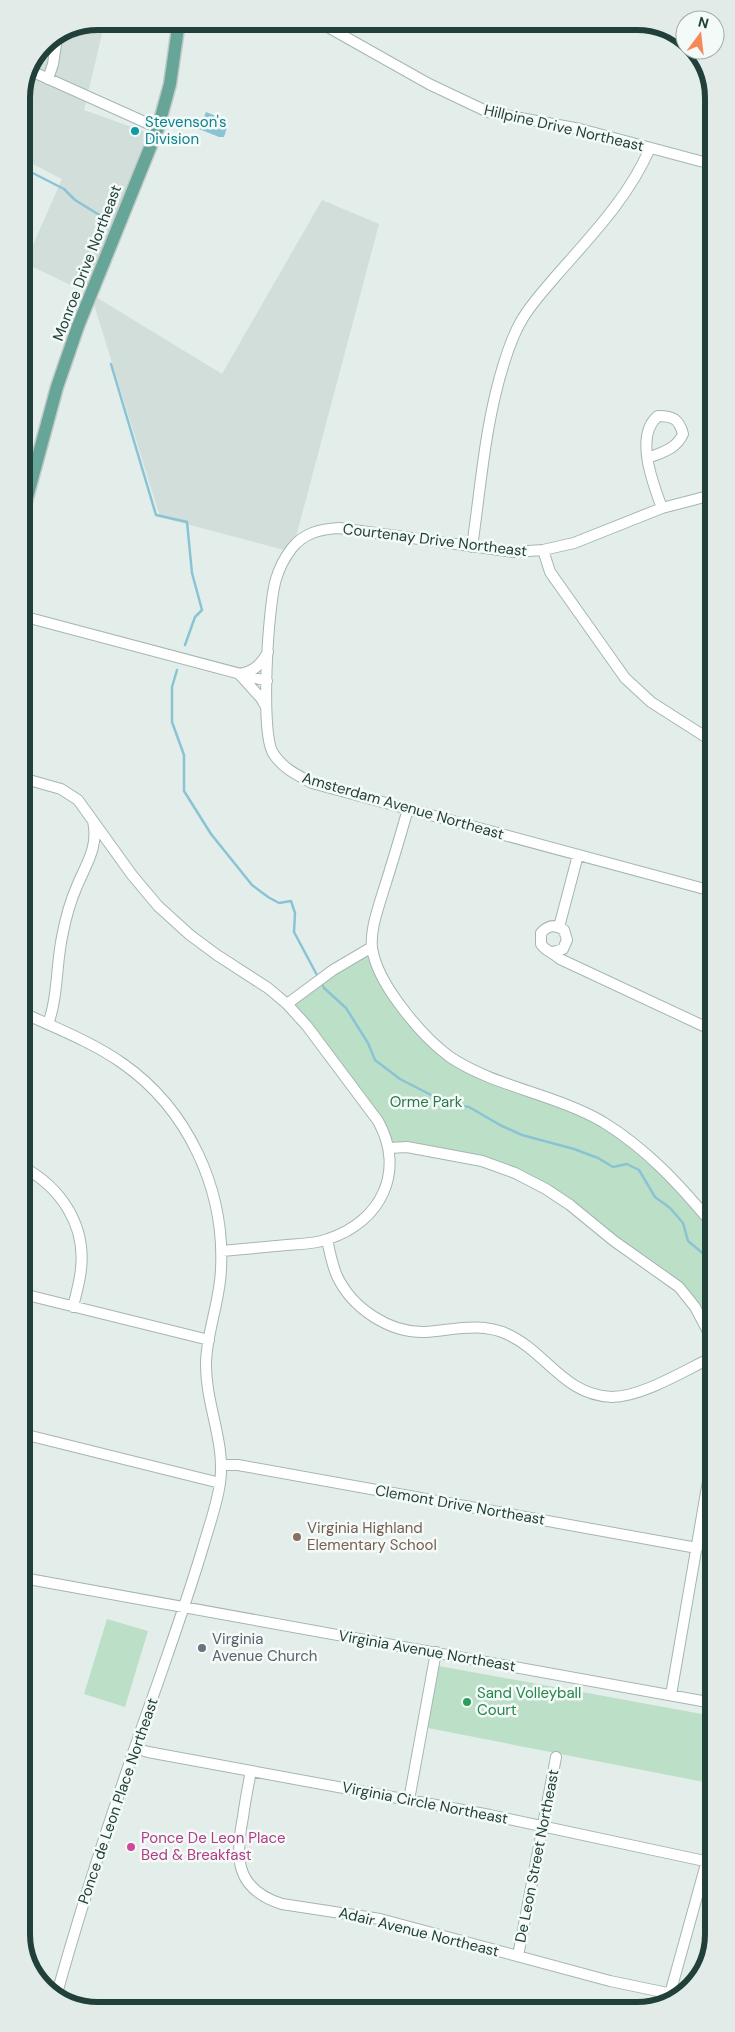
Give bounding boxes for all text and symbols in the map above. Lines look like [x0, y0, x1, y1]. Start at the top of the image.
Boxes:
north arrow [675, 10, 725, 60]
text: N [696, 12, 711, 32]
street label: Hillpine Drive Northeast [482, 100, 646, 156]
place label: Stevenson's Division [145, 112, 226, 149]
marker: Stevenson's Division [129, 125, 141, 137]
street label: Monroe Drive Northeast [48, 182, 126, 344]
street label: Courtenay Drive Northeast [342, 519, 528, 561]
street label: Amsterdam Avenue Northeast [300, 768, 506, 844]
park label: Orme Park [390, 1092, 463, 1112]
street label: Clemont Drive Northeast [374, 1480, 547, 1530]
place label: Virginia Highland Elementary School [307, 1518, 437, 1555]
marker: Virginia Highland Elementary School [291, 1531, 303, 1543]
street label: Virginia Avenue Northeast [337, 1626, 517, 1676]
place label: Virginia Avenue Church [212, 1629, 317, 1666]
marker: Virginia Avenue Church [196, 1642, 208, 1654]
place label: Sand Volleyball Court [477, 1683, 581, 1720]
street label: Ponce de Leon Place Northeast [73, 1695, 163, 1907]
marker: Sand Volleyball Court [461, 1696, 473, 1708]
street label: De Leon Street Northeast [510, 1768, 564, 1944]
street label: Virginia Circle Northeast [340, 1777, 510, 1829]
place label: Ponce De Leon Place Bed & Breakfast [141, 1828, 286, 1865]
marker: Ponce De Leon Place Bed & Breakfast [125, 1841, 137, 1853]
street label: Adair Avenue Northeast [337, 1902, 501, 1962]

